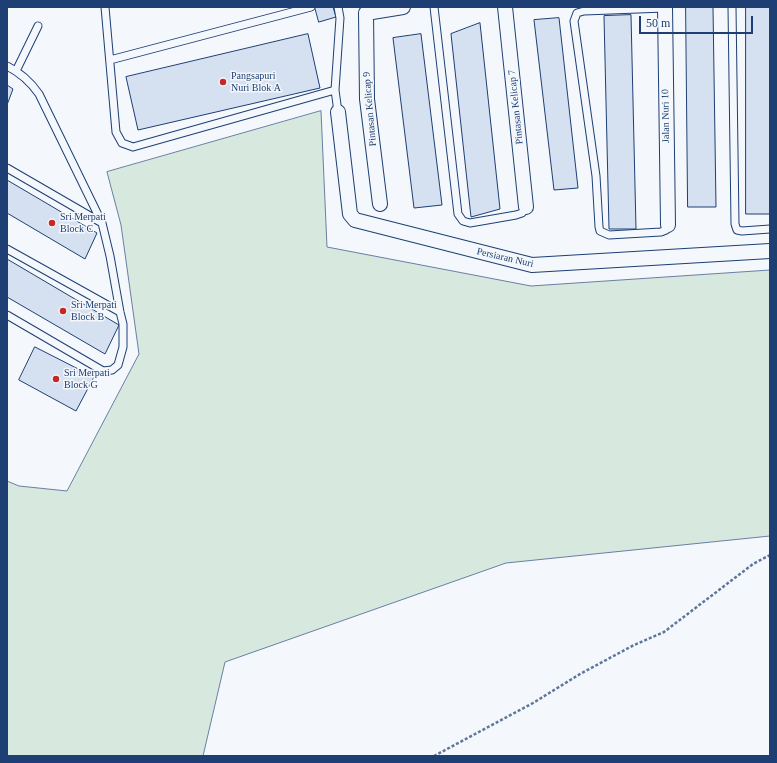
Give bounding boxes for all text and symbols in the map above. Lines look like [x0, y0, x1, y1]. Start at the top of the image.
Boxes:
scale bar [641, 8, 755, 34]
text: 50 m [646, 16, 670, 30]
street label: Pintasan Kelicap 7 [506, 69, 526, 145]
place label: Pangsapuri Nuri Blok A [231, 70, 281, 94]
street label: Pintasan Kelicap 9 [361, 71, 379, 147]
marker: Pangsapuri Nuri Blok A [218, 77, 228, 87]
street label: Jalan Nuri 10 [660, 89, 672, 143]
place label: Sri Merpati Block C [60, 211, 106, 234]
marker: Sri Merpati Block C [47, 218, 57, 228]
street label: Persiaran Nuri [475, 246, 535, 270]
place label: Sri Merpati Block B [71, 299, 117, 322]
marker: Sri Merpati Block B [58, 306, 68, 316]
place label: Sri Merpati Block G [64, 367, 110, 390]
marker: Sri Merpati Block G [51, 374, 61, 384]

